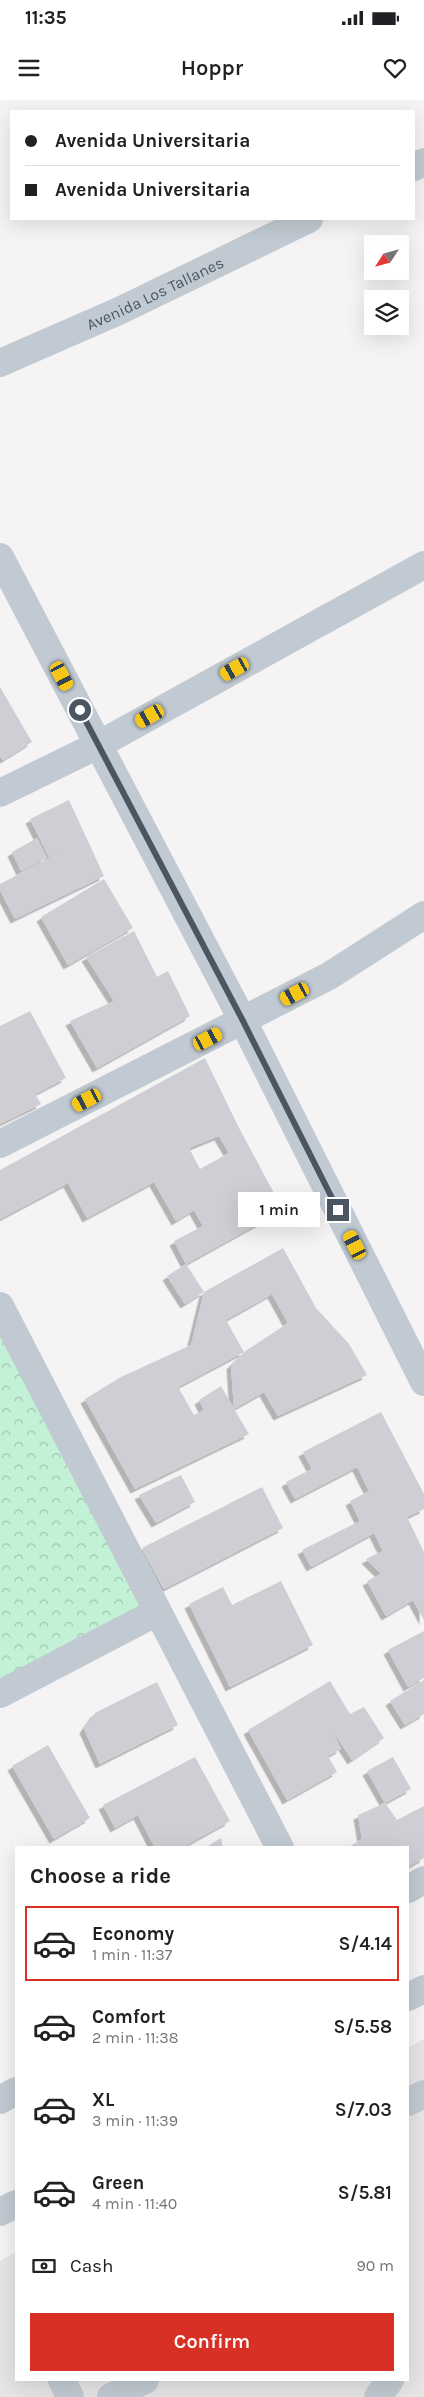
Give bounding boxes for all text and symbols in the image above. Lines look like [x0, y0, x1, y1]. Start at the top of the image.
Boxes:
text: 11:35 [25, 7, 67, 29]
icon: menu [15, 54, 43, 82]
icon: heart [381, 54, 409, 82]
text: Hoppr [181, 55, 243, 81]
text: Avenida Universitaria [55, 130, 250, 152]
text: Avenida Universitaria [55, 179, 250, 201]
north arrow [364, 235, 409, 280]
map controls [364, 235, 409, 335]
street label: Avenida Los Tallanes [84, 253, 227, 334]
button: layers [364, 290, 409, 335]
car [218, 655, 251, 683]
car [48, 659, 75, 693]
route start [69, 699, 91, 721]
car [133, 702, 166, 730]
car [278, 980, 311, 1008]
car [191, 1026, 224, 1052]
car [70, 1087, 103, 1113]
callout: 1 min [238, 1192, 320, 1228]
route end [327, 1199, 349, 1221]
text: 1 min [259, 1200, 299, 1219]
car [341, 1228, 368, 1262]
text: Choose a ride [30, 1863, 171, 1889]
icon: car [32, 1921, 77, 1966]
text: Economy [92, 1923, 174, 1945]
text: S/4.14 [339, 1933, 392, 1955]
text: 1 min · 11:37 [92, 1945, 172, 1964]
icon: car [32, 2004, 77, 2049]
text: Comfort [92, 2006, 166, 2028]
text: S/5.58 [333, 2016, 392, 2038]
text: 2 min · 11:38 [92, 2028, 178, 2047]
icon: car [32, 2087, 77, 2132]
text: XL [92, 2089, 114, 2111]
text: S/7.03 [335, 2099, 392, 2121]
text: 3 min · 11:39 [92, 2111, 178, 2130]
icon: car [32, 2170, 77, 2215]
text: Green [92, 2172, 144, 2194]
text: S/5.81 [338, 2182, 392, 2204]
text: 4 min · 11:40 [92, 2194, 177, 2213]
icon: cash [30, 2252, 58, 2280]
text: Cash [70, 2255, 114, 2277]
text: 90 m [356, 2256, 394, 2275]
button: Confirm [30, 2313, 394, 2371]

